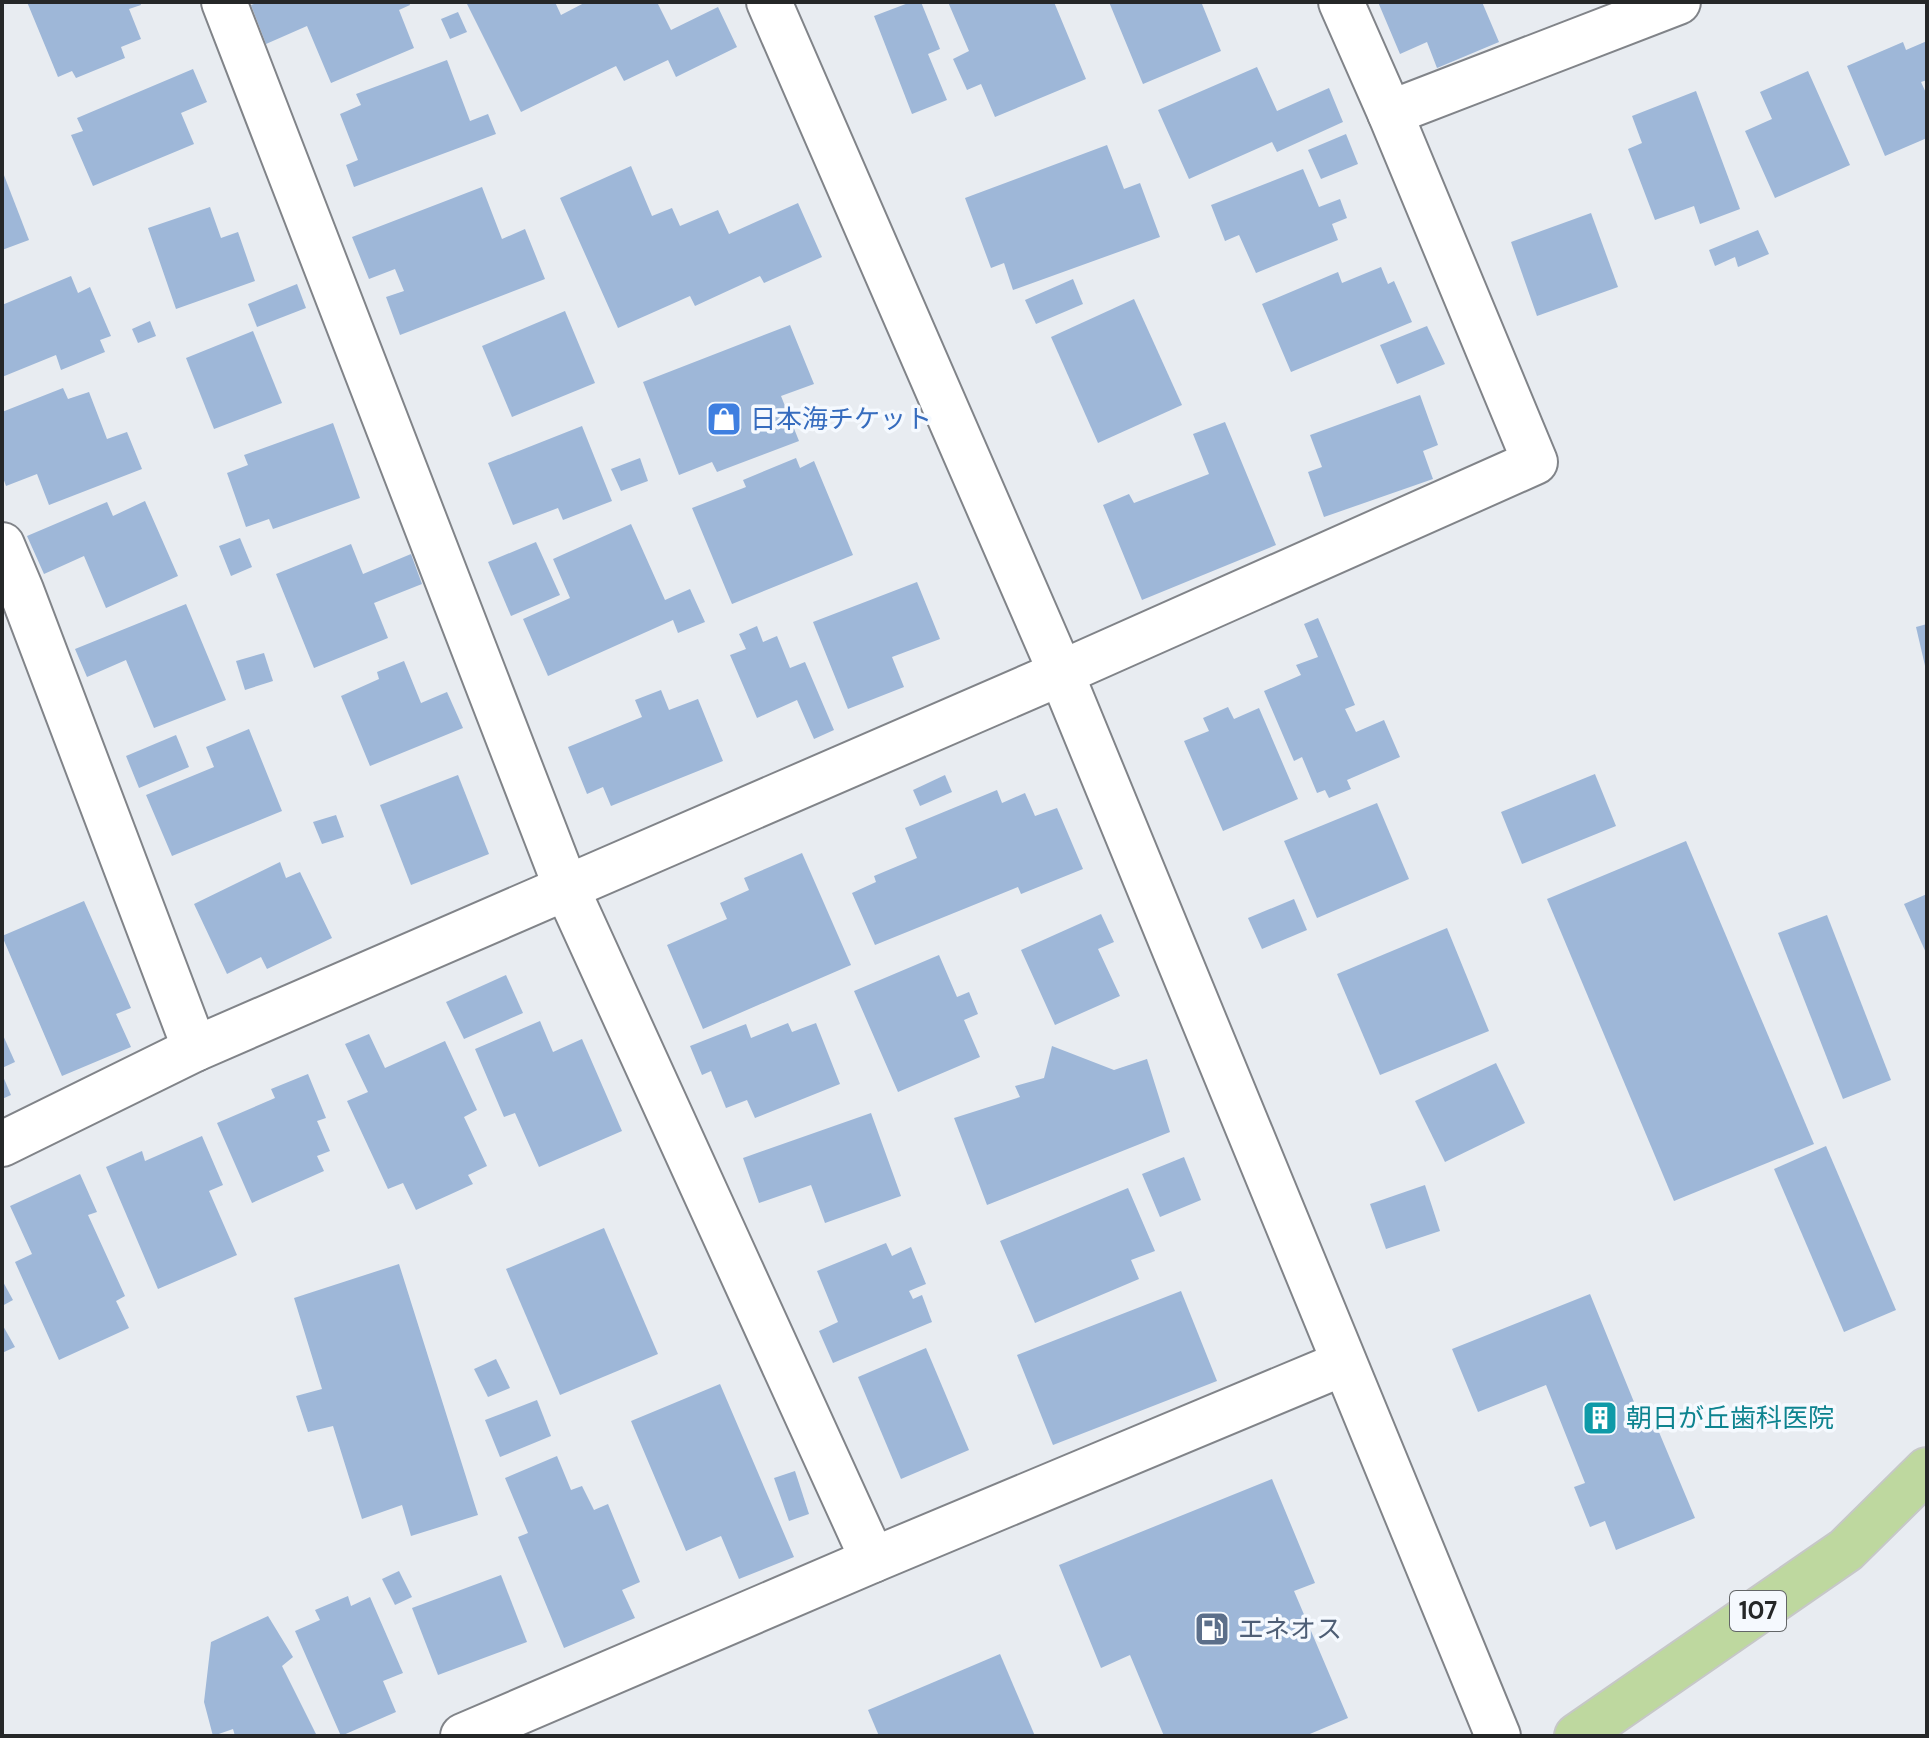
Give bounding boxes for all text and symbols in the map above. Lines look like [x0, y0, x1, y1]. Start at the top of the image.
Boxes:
shop icon: 日本海チケット [705, 400, 743, 438]
place label: 日本海チケット [750, 402, 932, 436]
building icon: 朝日が丘歯科医院 [1581, 1399, 1619, 1437]
place label: 朝日が丘歯科医院 [1626, 1401, 1834, 1435]
road number: 107 [1730, 1591, 1786, 1631]
fuel station icon: エネオス [1193, 1610, 1231, 1648]
place label: エネオス [1238, 1612, 1342, 1646]

